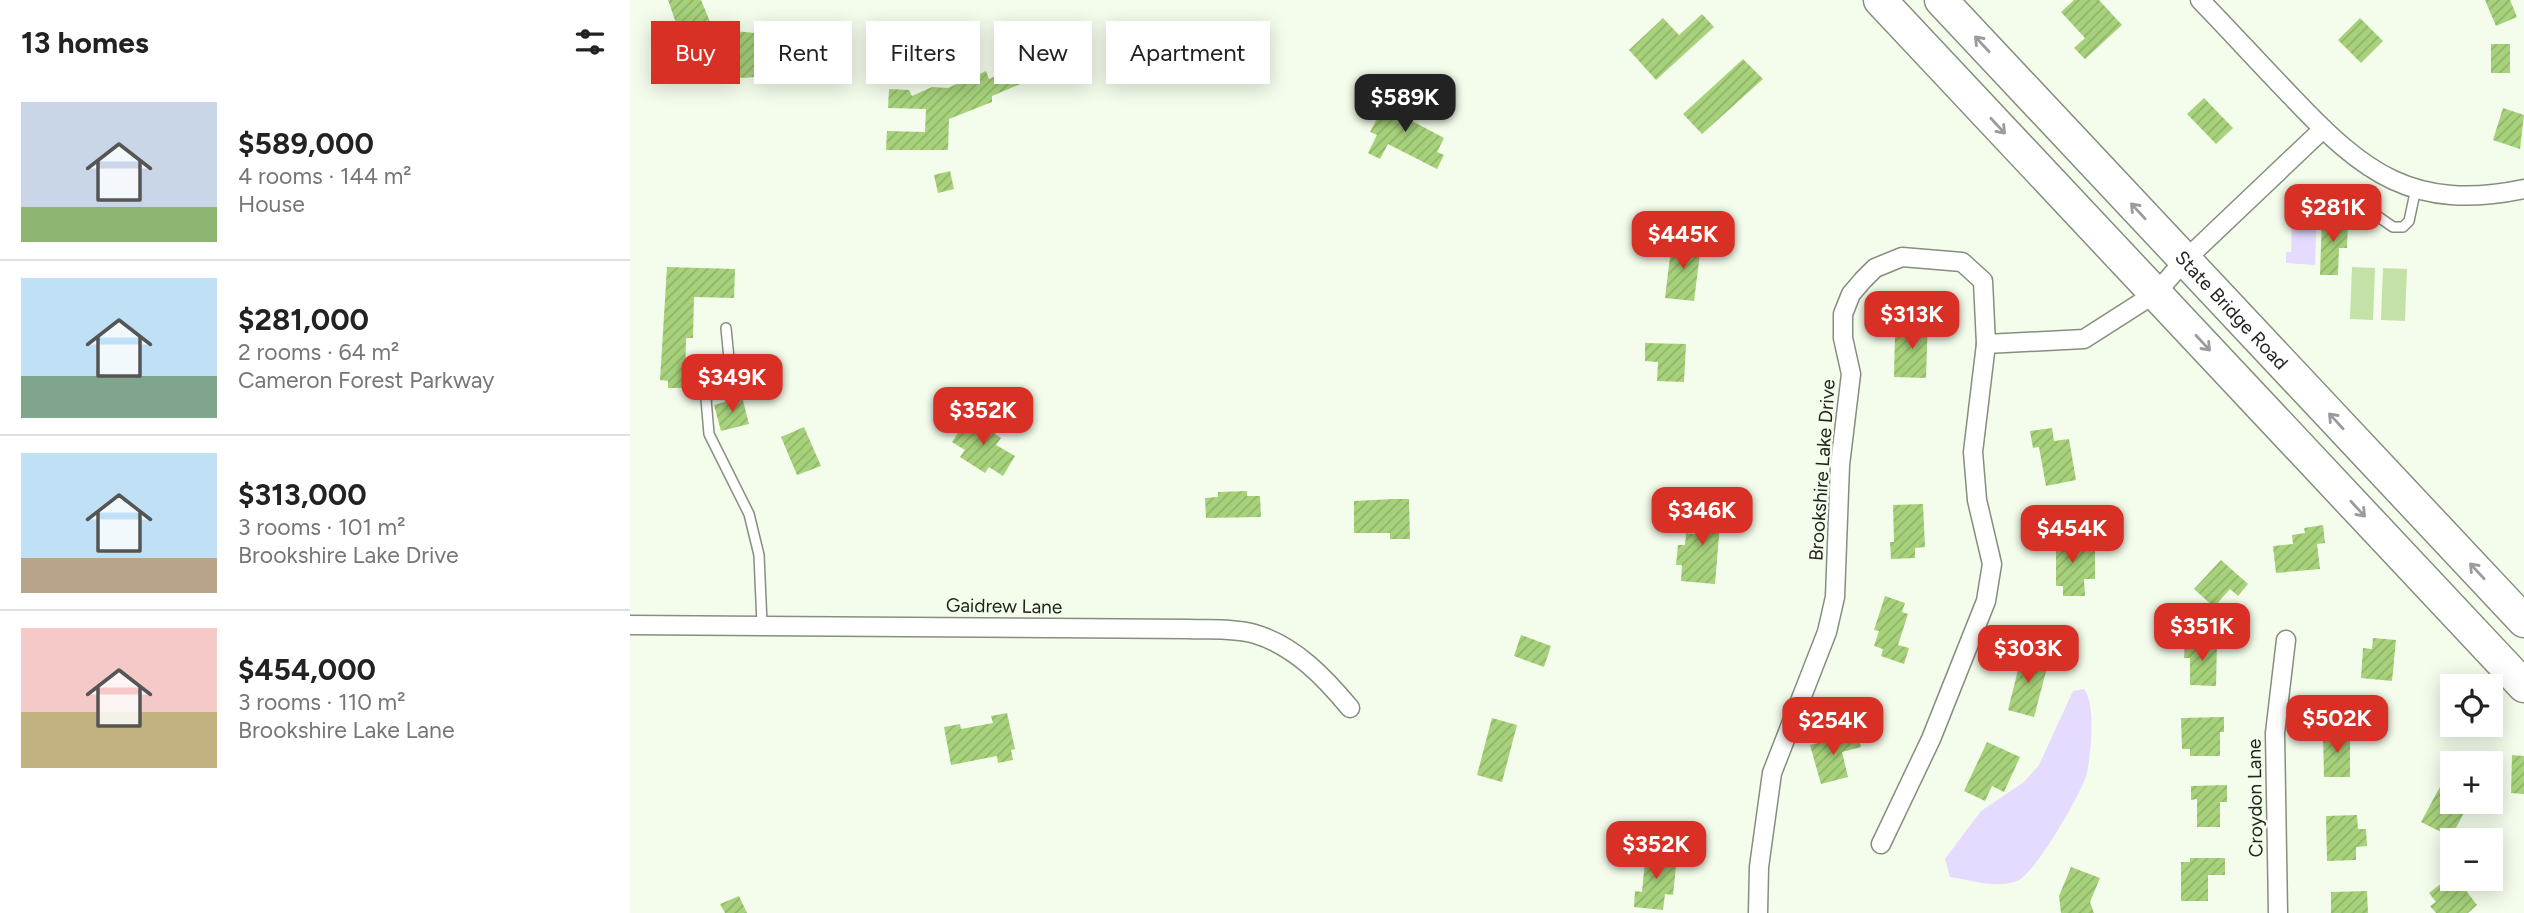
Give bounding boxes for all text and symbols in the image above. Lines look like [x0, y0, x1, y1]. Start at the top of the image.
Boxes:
chip: Buy [651, 21, 740, 84]
chip: Rent [754, 21, 852, 84]
chip: Filters [866, 21, 980, 84]
chip: New [994, 21, 1092, 84]
chip: Apartment [1106, 21, 1270, 84]
icon: filters [571, 23, 609, 61]
text: 13 homes [21, 24, 149, 61]
one-way arrow [1974, 36, 1991, 53]
pin: $589K [1356, 74, 1454, 134]
text: $589K [1371, 83, 1439, 111]
one-way arrow [1990, 117, 2007, 134]
text: $589,000 [238, 125, 374, 162]
icon: home [77, 130, 161, 214]
text: 4 rooms · 144 m² [238, 162, 412, 190]
pin: $281K [2284, 184, 2382, 244]
text: House [238, 190, 305, 218]
text: $281K [2300, 193, 2366, 221]
one-way arrow [2129, 203, 2146, 220]
pin: $445K [1634, 212, 1732, 271]
text: $445K [1648, 220, 1718, 248]
street label: State Bridge Road [2171, 246, 2293, 374]
pin: $313K [1863, 292, 1961, 351]
text: $313K [1880, 300, 1944, 328]
text: $281,000 [238, 301, 369, 338]
icon: home [77, 306, 161, 390]
one-way arrow [2194, 334, 2211, 351]
text: 2 rooms · 64 m² [238, 338, 399, 366]
pin: $349K [683, 354, 781, 414]
text: $349K [698, 363, 766, 391]
text: Cameron Forest Parkway [238, 366, 494, 394]
street label: Brookshire Lake Drive [1804, 378, 1840, 562]
pin: $352K [934, 388, 1032, 447]
text: $352K [949, 396, 1017, 424]
one-way arrow [2327, 413, 2344, 430]
text: $313,000 [238, 476, 367, 513]
icon: home [77, 481, 161, 565]
pin: $346K [1653, 488, 1751, 547]
text: $346K [1668, 496, 1736, 524]
one-way arrow [2349, 500, 2366, 517]
pin: $454K [2023, 505, 2121, 565]
text: 3 rooms · 101 m² [238, 513, 405, 541]
text: $454K [2037, 514, 2107, 542]
text: Brookshire Lake Drive [238, 541, 459, 569]
one-way arrow [2469, 563, 2486, 580]
street label: Gaidrew Lane [946, 593, 1062, 619]
pin: $351K [2153, 604, 2251, 663]
text: $351K [2170, 612, 2234, 640]
pin: $303K [1979, 626, 2077, 685]
text: $303K [1994, 634, 2062, 662]
text: $454,000 [238, 651, 376, 688]
icon: home [77, 656, 161, 740]
map controls [2440, 674, 2503, 891]
button: locate [2440, 674, 2503, 737]
text: 3 rooms · 110 m² [238, 688, 405, 716]
pin: $502K [2288, 696, 2386, 755]
pin: $254K [1784, 698, 1882, 757]
text: $502K [2302, 704, 2372, 732]
text: $254K [1798, 706, 1868, 734]
text: Brookshire Lake Lane [238, 716, 454, 744]
street label: Croydon Lane [2242, 738, 2268, 858]
button: + [2440, 751, 2503, 814]
pin: $352K [1607, 822, 1705, 881]
button: − [2440, 828, 2503, 891]
text: $352K [1622, 830, 1690, 858]

